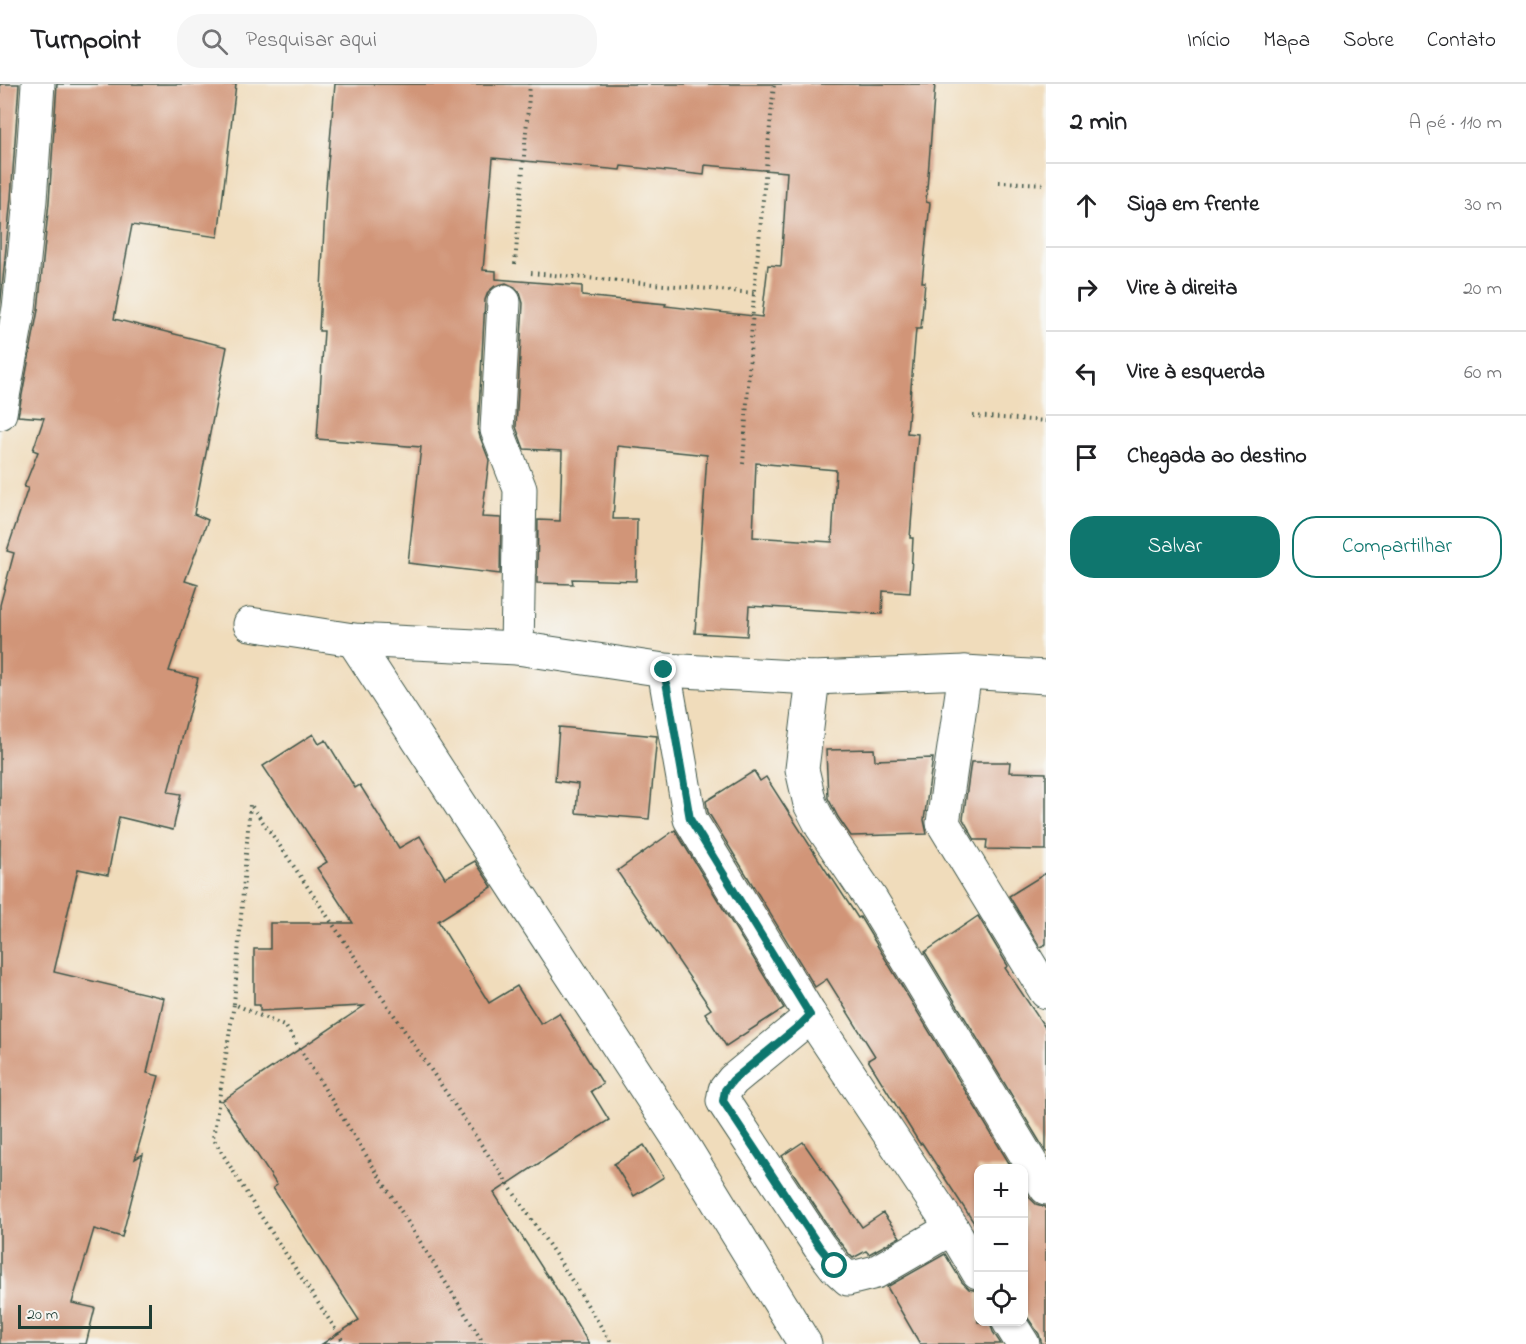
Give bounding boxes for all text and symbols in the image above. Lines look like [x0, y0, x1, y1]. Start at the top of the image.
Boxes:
search box [177, 14, 597, 68]
text: Turnpoint [30, 21, 141, 62]
icon: search [198, 25, 231, 58]
text: Pesquisar aqui [246, 25, 377, 57]
text: Início [1187, 26, 1230, 56]
text: Mapa [1263, 26, 1310, 56]
text: Sobre [1343, 26, 1394, 56]
text: Contato [1427, 26, 1496, 56]
text: 2 min [1070, 104, 1127, 142]
text: A pé · 110 m [1409, 109, 1502, 138]
icon: ahead [1070, 189, 1103, 222]
text: Siga em frente [1127, 189, 1259, 221]
text: 30 m [1465, 191, 1502, 220]
icon: right [1070, 273, 1103, 306]
text: Vire à direita [1127, 273, 1237, 305]
text: 20 m [1463, 275, 1502, 304]
icon: left [1070, 357, 1103, 390]
text: Vire à esquerda [1127, 357, 1265, 389]
text: 60 m [1464, 359, 1502, 388]
icon: arrive [1070, 441, 1103, 474]
text: Chegada ao destino [1127, 441, 1307, 473]
button: Salvar [1070, 516, 1280, 578]
button: Compartilhar [1292, 516, 1502, 578]
route end [650, 656, 676, 682]
map controls [974, 1164, 1028, 1326]
button: + [974, 1164, 1028, 1218]
button: − [974, 1218, 1028, 1272]
route start [821, 1252, 847, 1278]
button: locate [974, 1272, 1028, 1326]
scale bar [18, 1302, 152, 1330]
text: 20 m [27, 1303, 58, 1327]

